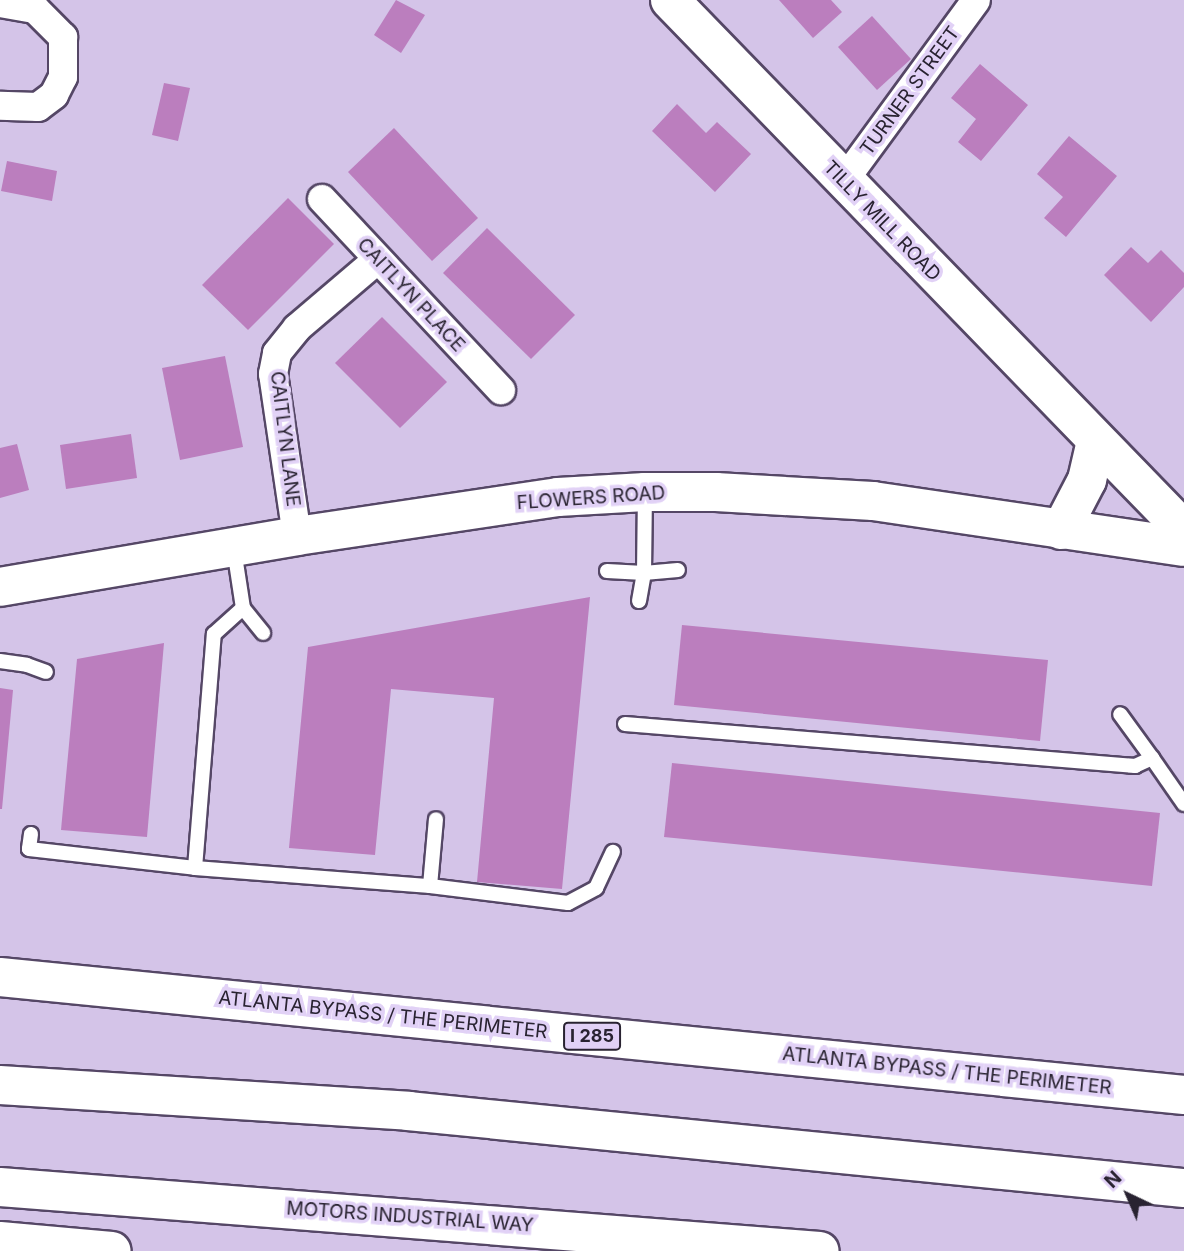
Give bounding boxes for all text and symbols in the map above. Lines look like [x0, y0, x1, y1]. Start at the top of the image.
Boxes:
street label: TURNER STREET [856, 22, 964, 160]
street label: TILLY MILL ROAD [819, 156, 945, 286]
street label: CAITLYN PLACE [352, 233, 470, 357]
street label: CAITLYN LANE [265, 370, 305, 508]
street label: FLOWERS ROAD [516, 481, 666, 515]
street label: ATLANTA BYPASS / THE PERIMETER [217, 986, 549, 1044]
road number: I 285 [562, 1021, 622, 1050]
street label: ATLANTA BYPASS / THE PERIMETER [781, 1042, 1113, 1100]
north arrow [1093, 1160, 1163, 1230]
text: N [1100, 1166, 1126, 1193]
street label: MOTORS INDUSTRIAL WAY [286, 1197, 534, 1237]

